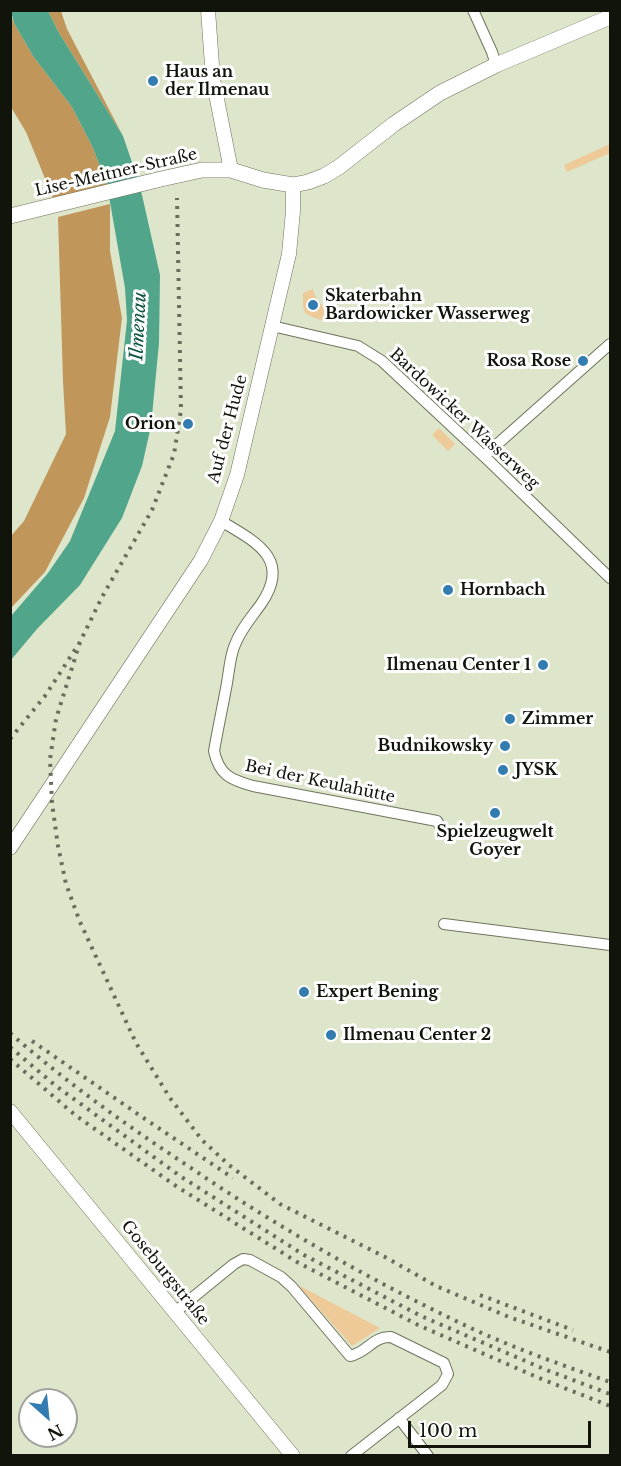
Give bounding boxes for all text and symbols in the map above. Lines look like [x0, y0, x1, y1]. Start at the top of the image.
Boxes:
place label: Haus an der Ilmenau [165, 62, 269, 100]
marker: Haus an der Ilmenau [146, 74, 160, 88]
street label: Lise-Meitner-Straße [33, 145, 199, 201]
place label: Skaterbahn Bardowicker Wasserweg [325, 286, 530, 324]
water label: Ilmenau [126, 291, 152, 361]
marker: Skaterbahn Bardowicker Wasserweg [306, 298, 320, 312]
street label: Bardowicker Wasserweg [385, 345, 543, 493]
place label: Rosa Rose [486, 351, 571, 371]
marker: Rosa Rose [576, 354, 590, 368]
street label: Auf der Hude [204, 373, 252, 485]
place label: Orion [125, 414, 176, 434]
marker: Orion [181, 417, 195, 431]
place label: Hornbach [460, 580, 545, 600]
marker: Hornbach [441, 583, 455, 597]
place label: Ilmenau Center 1 [386, 655, 531, 675]
marker: Ilmenau Center 1 [536, 658, 550, 672]
place label: Zimmer [522, 709, 593, 729]
marker: Zimmer [503, 712, 517, 726]
place label: Budnikowsky [378, 736, 493, 756]
marker: Budnikowsky [498, 739, 512, 753]
street label: Bei der Keulahütte [243, 757, 397, 807]
place label: JYSK [515, 760, 557, 780]
marker: JYSK [496, 763, 510, 777]
marker: Spielzeugwelt Goyer [488, 806, 502, 820]
place label: Spielzeugwelt Goyer [436, 822, 554, 860]
place label: Expert Bening [316, 982, 438, 1002]
marker: Expert Bening [297, 985, 311, 999]
place label: Ilmenau Center 2 [343, 1025, 491, 1045]
marker: Ilmenau Center 2 [324, 1028, 338, 1042]
street label: Goseburgstraße [117, 1217, 213, 1329]
north arrow [18, 1388, 78, 1448]
scale bar [411, 1409, 594, 1447]
text: N [44, 1420, 67, 1445]
text: 100 m [419, 1420, 477, 1442]

